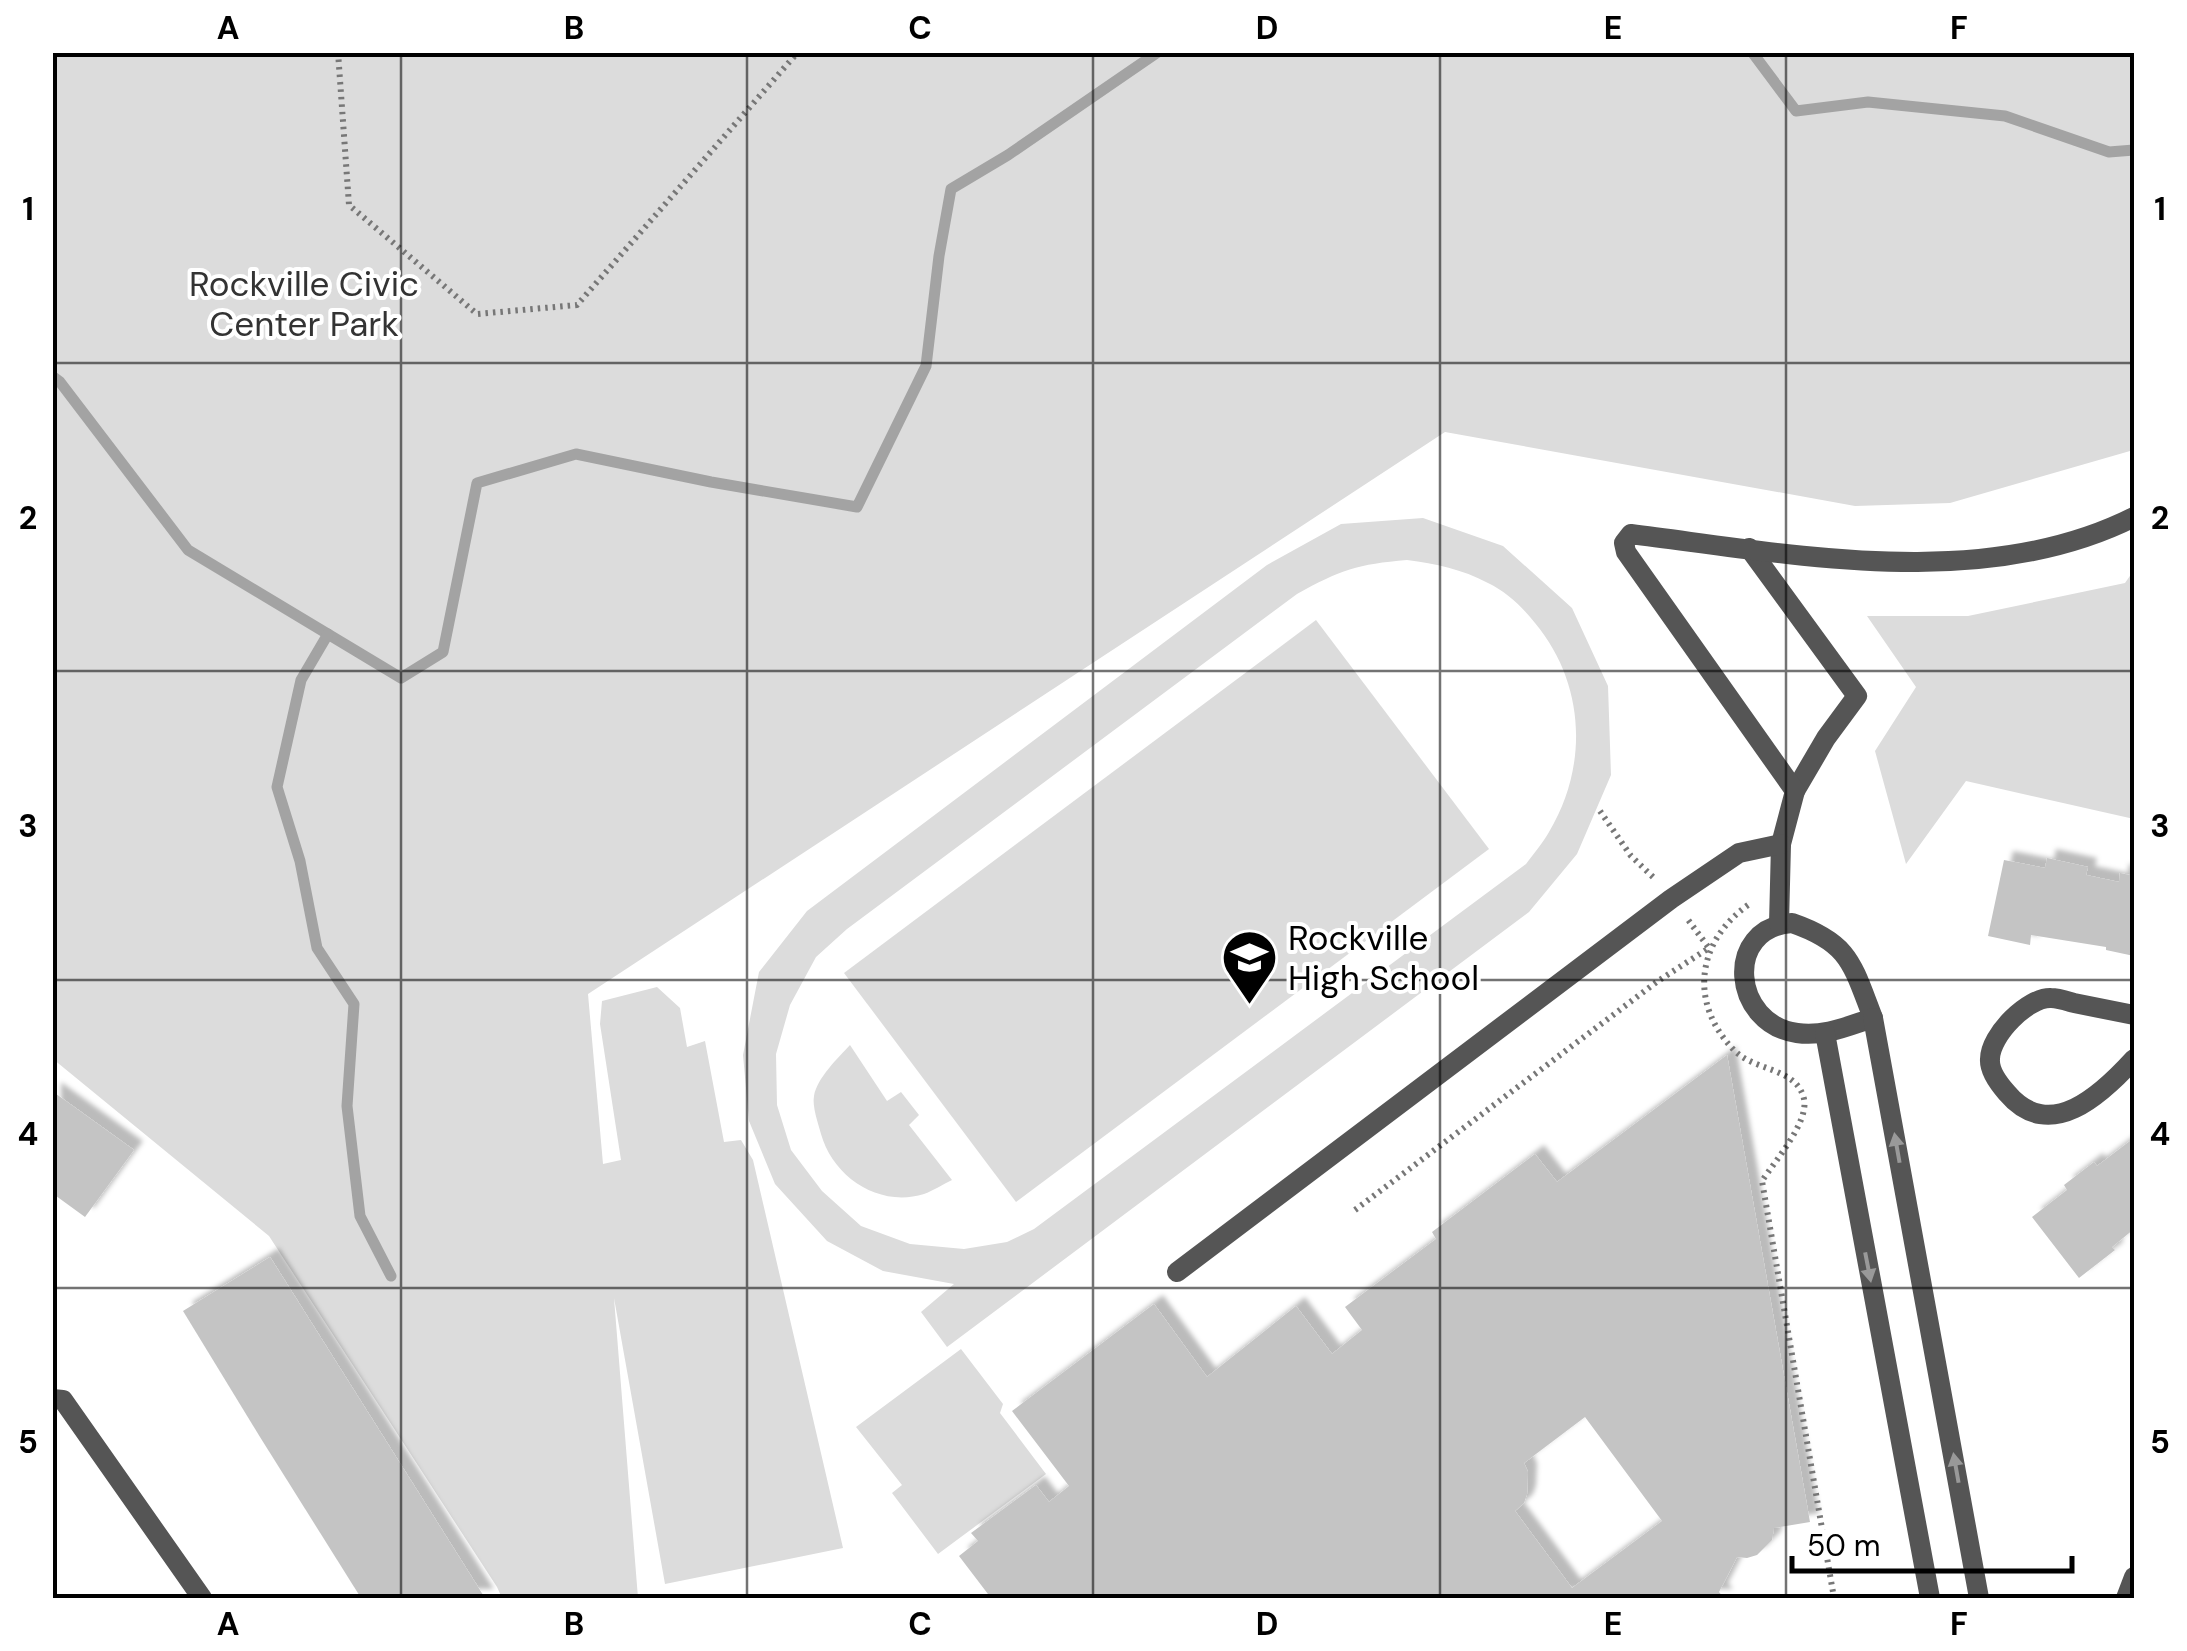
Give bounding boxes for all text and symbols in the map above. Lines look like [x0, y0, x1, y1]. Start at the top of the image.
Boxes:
text: A [217, 7, 239, 49]
text: B [564, 7, 584, 49]
text: C [908, 7, 932, 49]
text: D [1256, 7, 1278, 49]
text: E [1604, 7, 1622, 49]
text: F [1950, 7, 1968, 49]
text: 1 [22, 188, 34, 230]
text: 1 [2154, 188, 2166, 230]
park label: Rockville Civic Center Park [189, 261, 419, 347]
text: 2 [19, 497, 37, 539]
text: 2 [2151, 497, 2169, 539]
text: 3 [18, 805, 38, 847]
text: 3 [2150, 805, 2170, 847]
place label: Rockville High School [1288, 915, 1479, 1001]
school or university icon: Rockville High School [1219, 928, 1279, 1007]
text: 4 [18, 1113, 38, 1155]
text: 4 [2150, 1113, 2170, 1155]
one-way arrow [1889, 1132, 1904, 1164]
one-way arrow [1861, 1252, 1876, 1283]
text: 5 [18, 1421, 38, 1463]
text: 5 [2150, 1421, 2170, 1463]
one-way arrow [1947, 1452, 1963, 1483]
scale bar [1792, 1511, 2072, 1573]
text: 50 m [1807, 1526, 1881, 1565]
text: A [217, 1603, 239, 1645]
text: B [564, 1603, 584, 1645]
text: C [908, 1603, 932, 1645]
text: D [1256, 1603, 1278, 1645]
text: E [1604, 1603, 1622, 1645]
text: F [1950, 1603, 1968, 1645]

